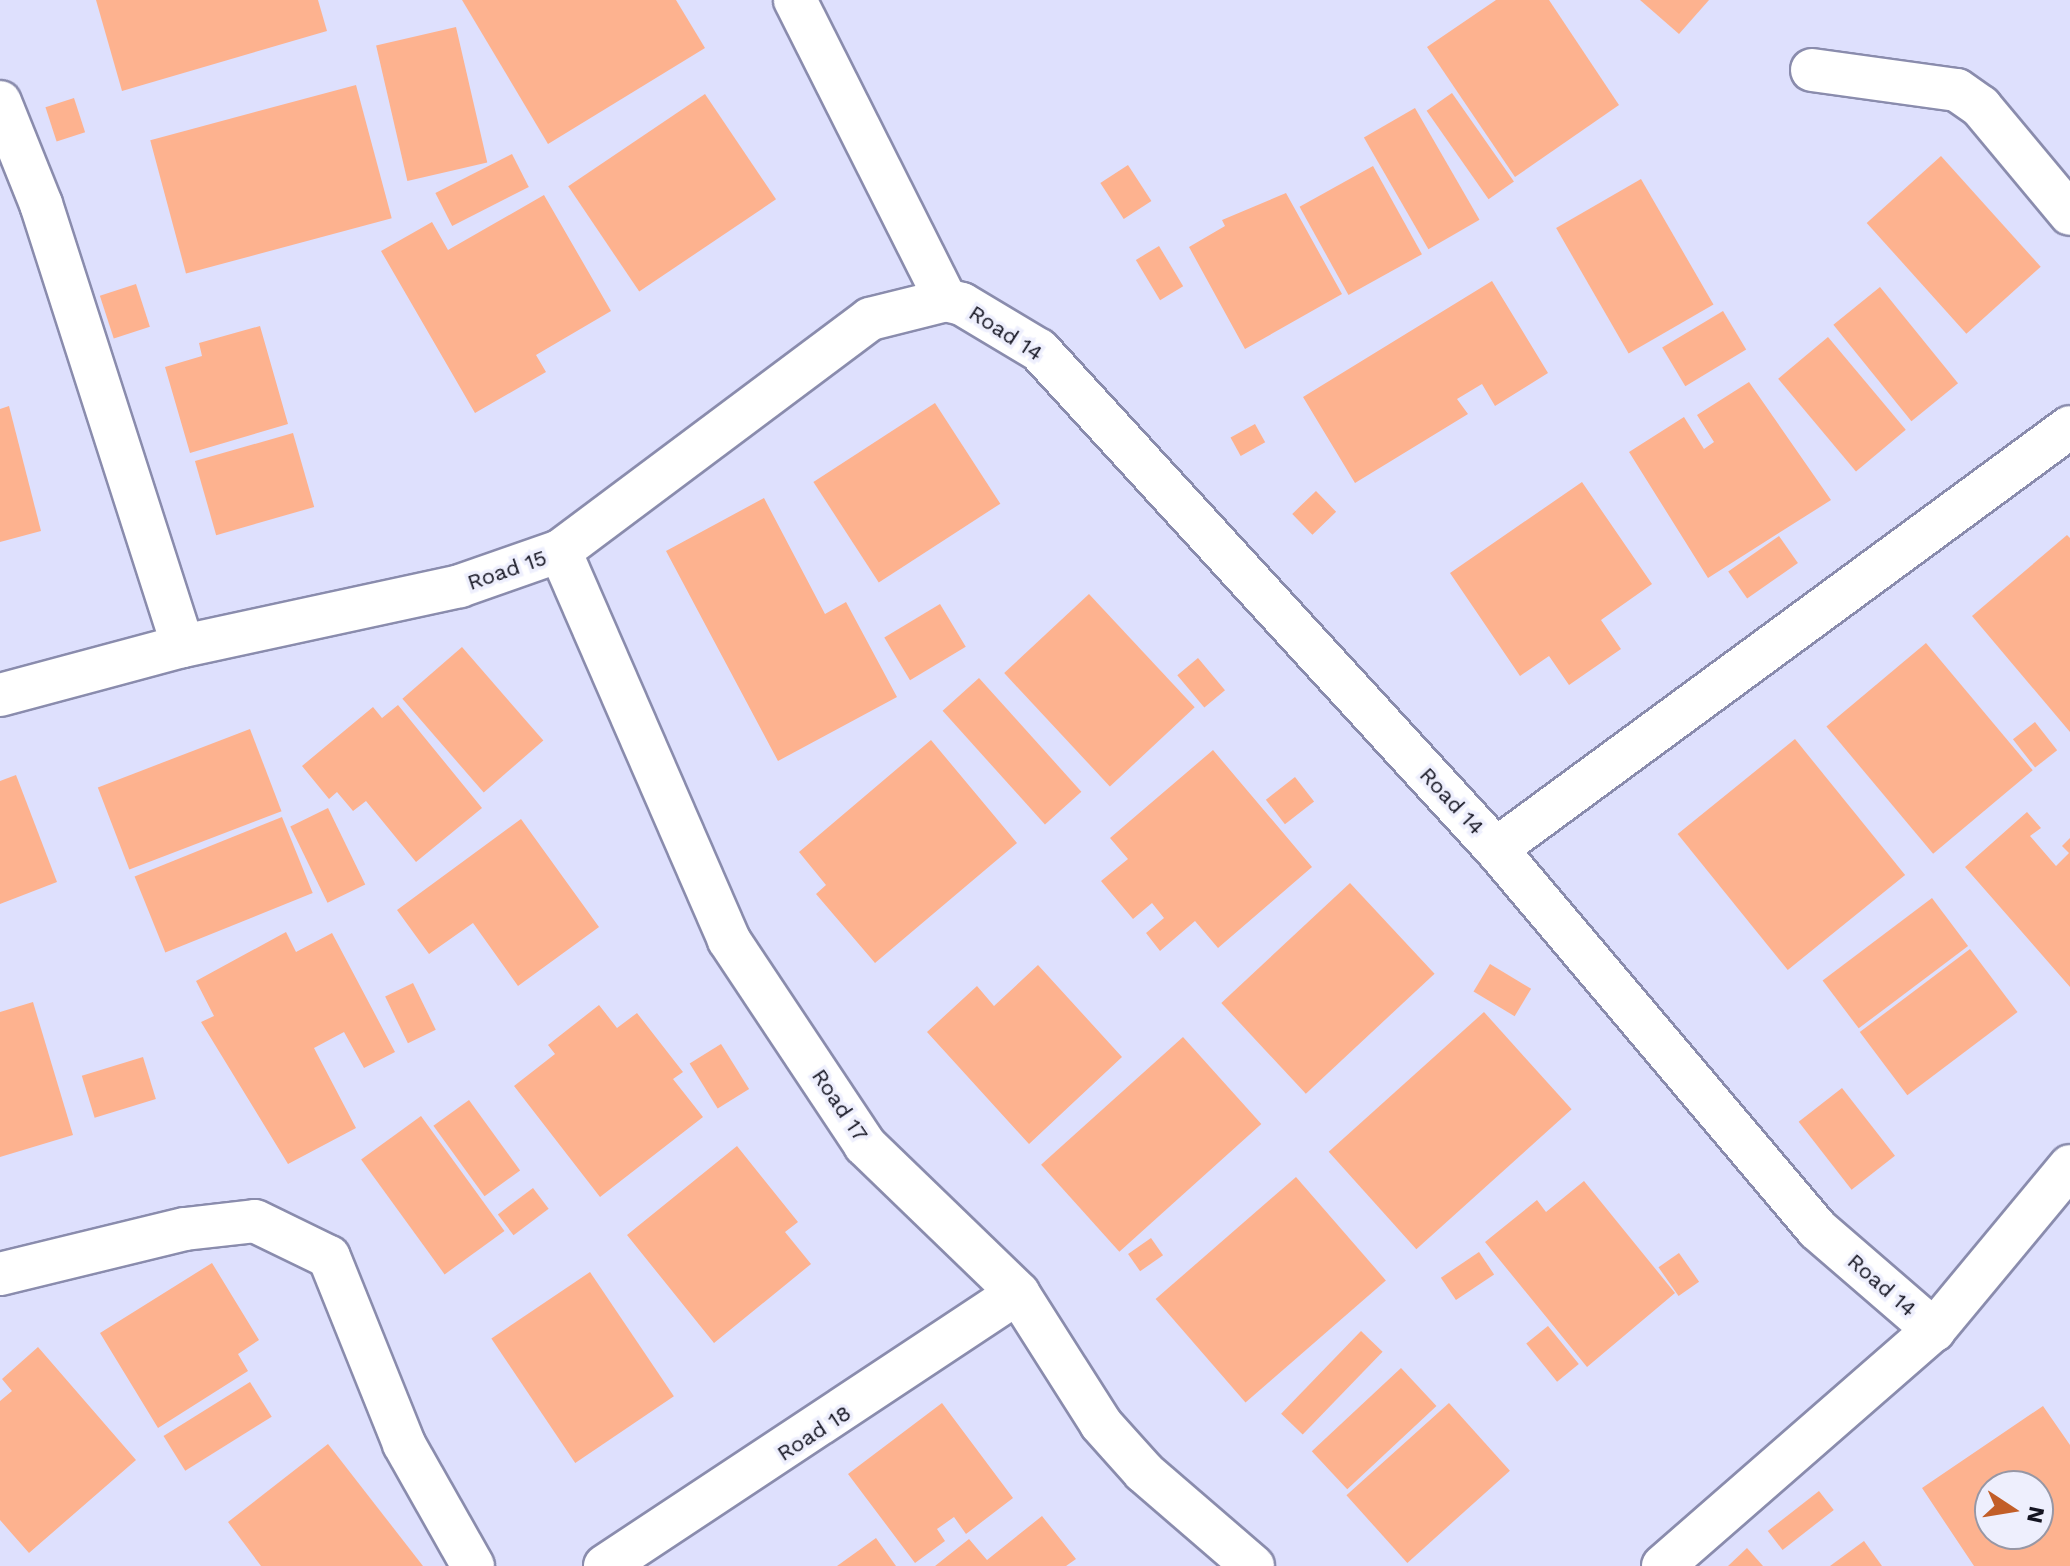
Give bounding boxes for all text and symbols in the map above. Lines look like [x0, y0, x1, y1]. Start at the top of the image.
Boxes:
street label: Road 14 [964, 299, 1048, 367]
street label: Road 15 [464, 544, 550, 596]
street label: Road 14 [1414, 762, 1490, 840]
street label: Road 17 [806, 1064, 874, 1146]
street label: Road 14 [1842, 1248, 1922, 1322]
street label: Road 18 [772, 1399, 856, 1467]
north arrow [1974, 1470, 2054, 1550]
text: N [2022, 1504, 2050, 1525]

